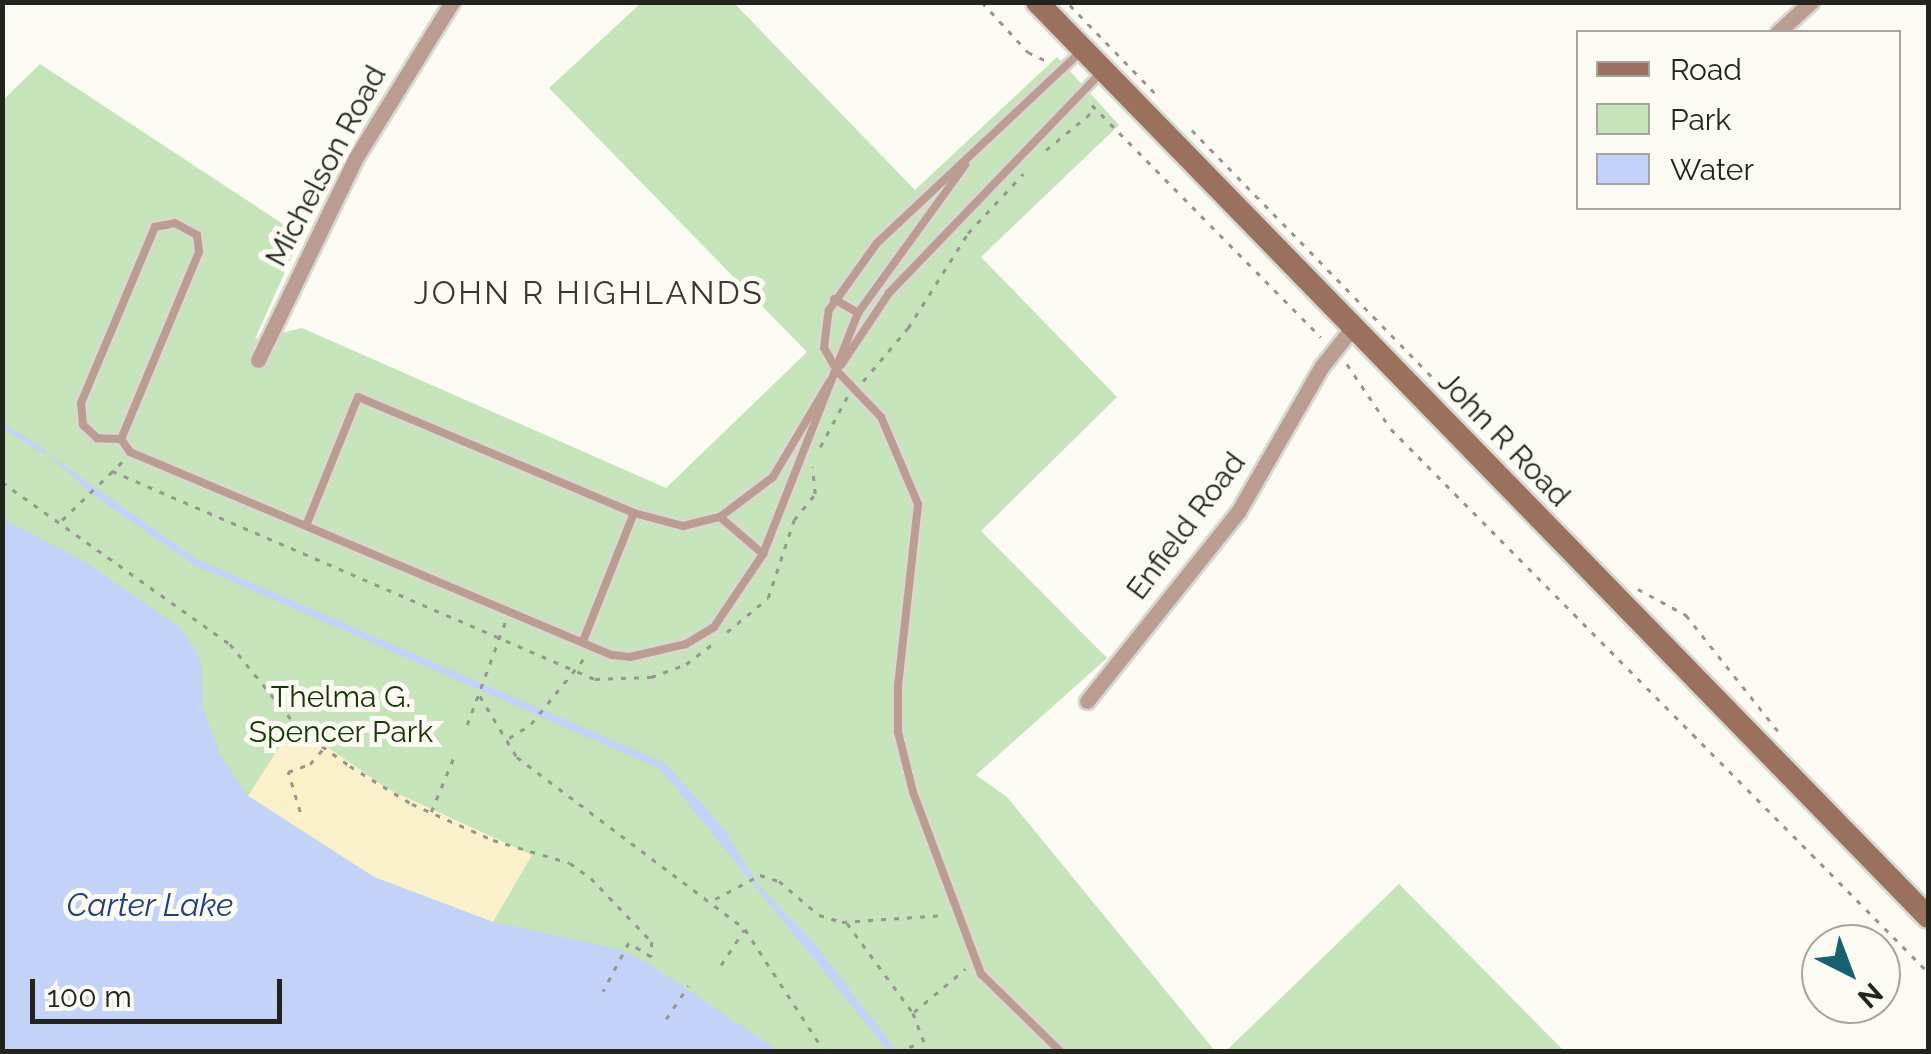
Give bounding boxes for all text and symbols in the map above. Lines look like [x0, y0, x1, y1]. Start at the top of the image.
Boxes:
legend [1576, 30, 1901, 210]
text: Road [1670, 52, 1742, 87]
street label: Michelson Road [258, 60, 394, 272]
text: Park [1670, 102, 1731, 137]
text: Water [1670, 152, 1754, 187]
district label: JOHN R HIGHLANDS [414, 274, 764, 312]
street label: John R Road [1431, 364, 1577, 514]
street label: Enfield Road [1119, 445, 1253, 607]
park label: Thelma G. Spencer Park [248, 679, 434, 750]
water label: Carter Lake [66, 886, 234, 924]
north arrow [1801, 924, 1901, 1024]
scale bar [35, 959, 288, 1021]
text: N [1851, 976, 1889, 1015]
text: 100 m [47, 979, 132, 1014]

